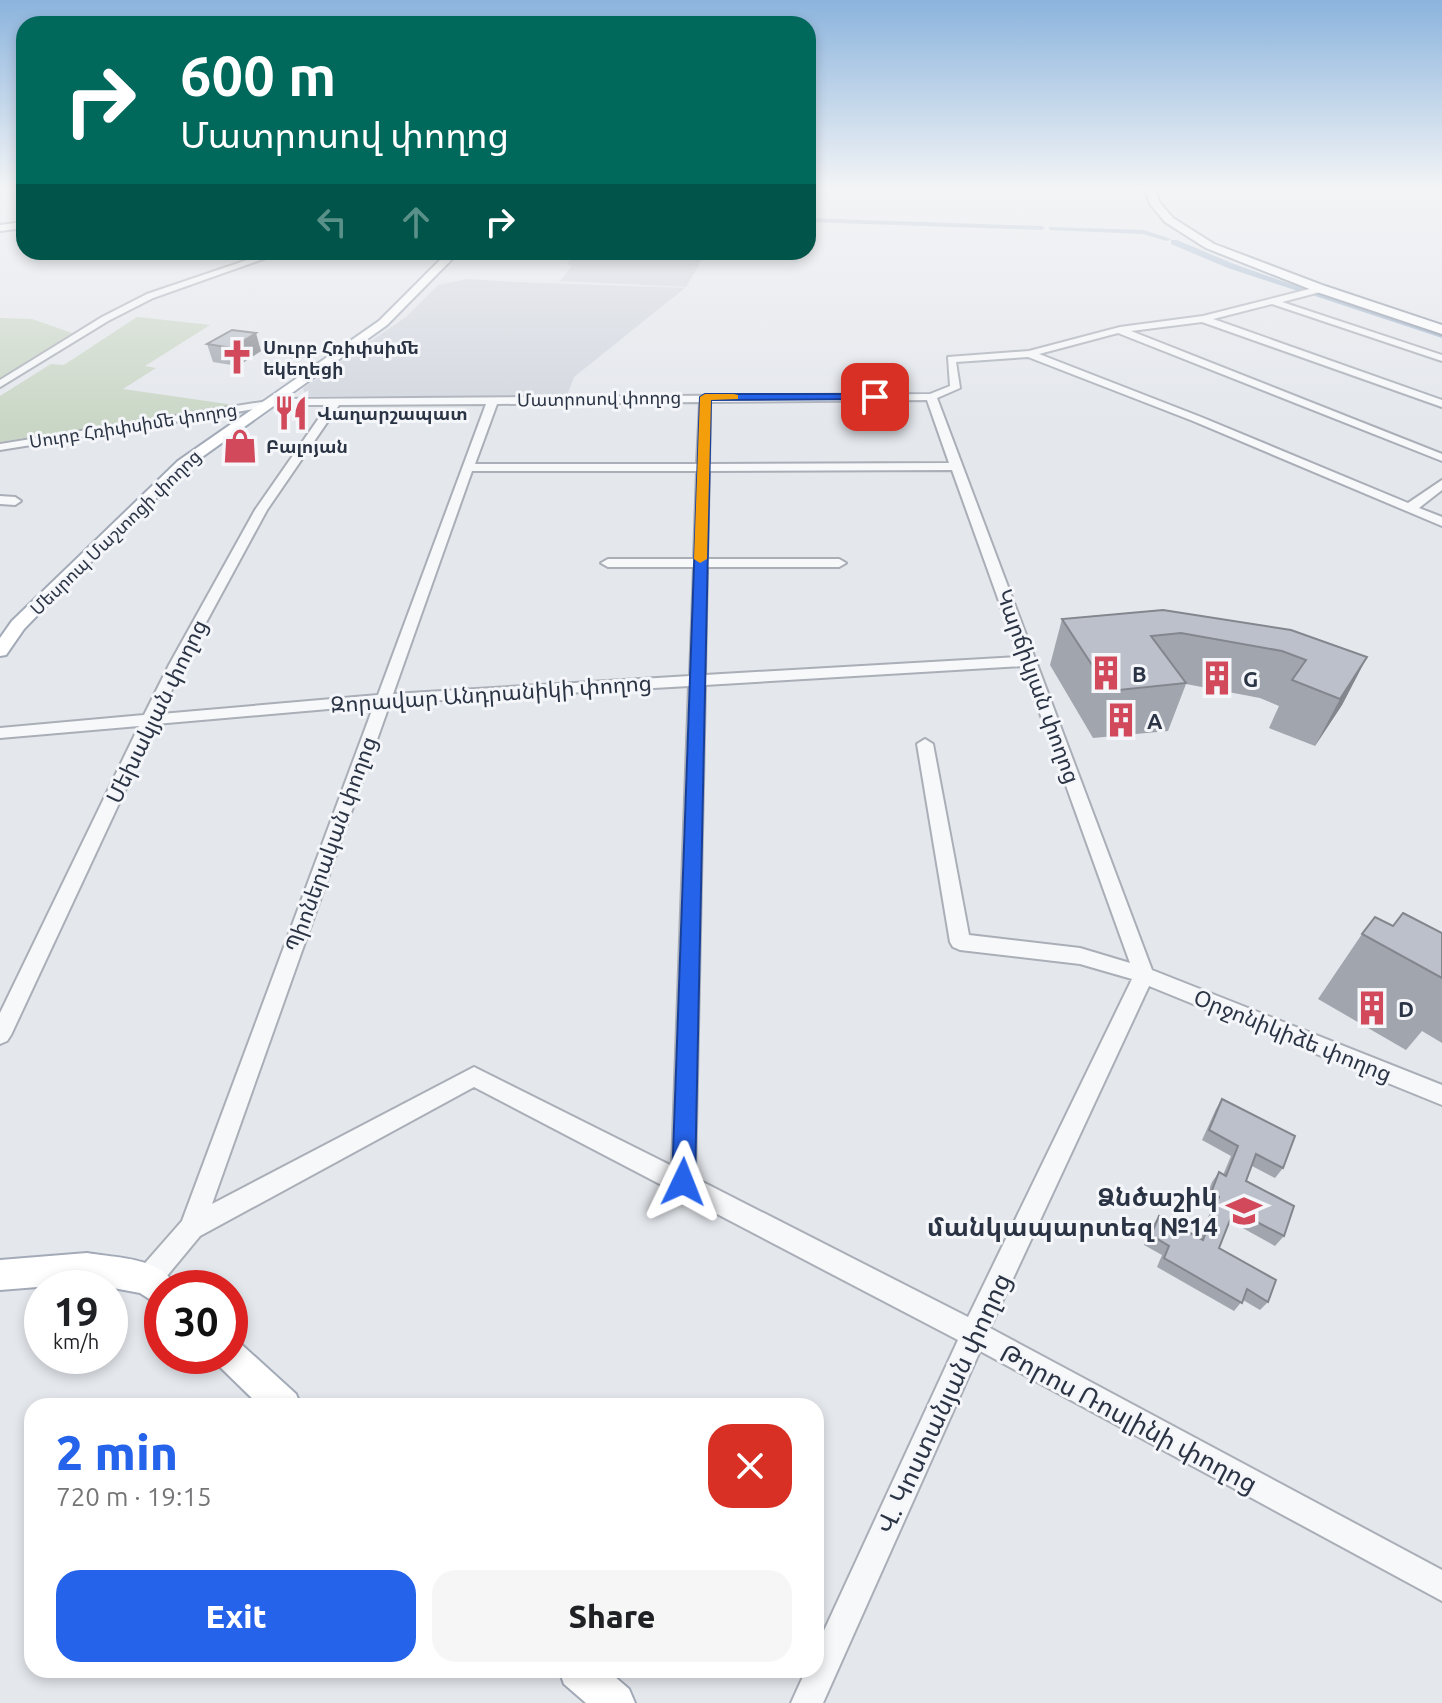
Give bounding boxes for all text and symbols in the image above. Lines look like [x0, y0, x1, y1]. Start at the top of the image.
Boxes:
text: 600 m [180, 44, 336, 107]
icon: right [48, 48, 152, 152]
text: Մատրոսով փողոց [180, 114, 509, 155]
icon: left [310, 200, 354, 244]
icon: ahead [394, 200, 438, 244]
icon: right [478, 200, 522, 244]
place label: Սուրբ Հռիփսիմե եկեղեցի [263, 337, 419, 379]
church icon: Սուրբ Հռիփսիմե եկեղեցի [218, 338, 256, 376]
pin [841, 363, 909, 431]
icon: arrive [853, 375, 897, 419]
street label: Մատրոսով փողոց [517, 387, 681, 410]
restaurant icon: Վաղարշապատ [272, 394, 310, 432]
street label: Սուրբ Հռիփսիմե փողոց [28, 399, 238, 452]
place label: Վաղարշապատ [317, 403, 468, 424]
shop icon: Բալոյան [221, 427, 259, 465]
place label: Բալոյան [266, 436, 348, 457]
street label: Մեսրոպ Մաշտոցի փողոց [26, 445, 205, 619]
street label: Կարճիկյան փողոց [991, 586, 1086, 787]
street label: Մեխակյան փողոց [101, 615, 212, 807]
building icon: B [1087, 654, 1125, 692]
building icon: G [1198, 659, 1236, 697]
place label: B [1132, 661, 1147, 686]
place label: G [1243, 666, 1258, 691]
street label: Զորավար Անդրանիկի փողոց [330, 669, 653, 718]
building icon: A [1102, 701, 1140, 739]
place label: A [1147, 708, 1163, 733]
street label: Պիոներական փողոց [279, 733, 382, 956]
street label: Օրջոնիկիձե փողոց [1190, 984, 1396, 1087]
building icon: D [1353, 989, 1391, 1027]
place label: D [1398, 996, 1414, 1021]
position arrow [641, 1140, 725, 1224]
place label: Ձնծաշիկ մանկապարտեզ №14 [927, 1182, 1218, 1242]
school or university icon: Ձնծաշիկ մանկապարտեզ №14 [1225, 1192, 1263, 1230]
street label: Վ. Կոստանյան փողոց [870, 1268, 1017, 1538]
speed limit sign: 30 [144, 1270, 248, 1374]
text: 19 [53, 1289, 99, 1334]
text: km/h [53, 1330, 99, 1353]
street label: Թորոս Ռոսլինի փողոց [995, 1338, 1262, 1499]
button: close [708, 1424, 792, 1508]
text: 2 min [56, 1425, 178, 1479]
text: 720 m · 19:15 [56, 1482, 212, 1511]
button: Exit [56, 1570, 416, 1662]
button: Share [432, 1570, 792, 1662]

